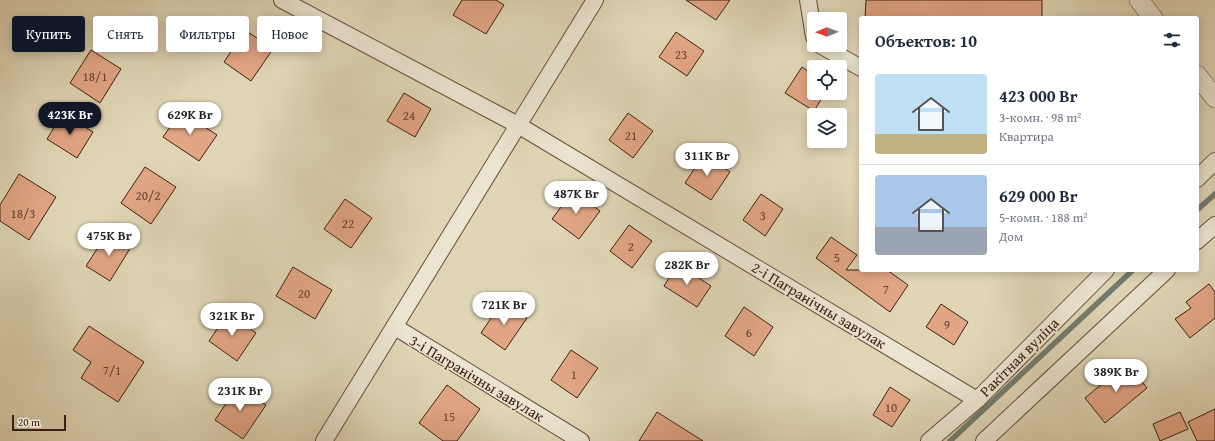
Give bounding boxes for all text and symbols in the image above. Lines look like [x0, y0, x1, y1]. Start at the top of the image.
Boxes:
north arrow [807, 12, 847, 52]
map controls [807, 12, 847, 148]
chip: Купить [12, 16, 85, 52]
chip: Снять [93, 16, 158, 52]
chip: Фильтры [166, 16, 249, 52]
chip: Новое [257, 16, 322, 52]
text: Объектов: 10 [875, 28, 977, 53]
icon: filters [1161, 29, 1183, 51]
house number: 23 [675, 45, 687, 64]
button: locate [807, 60, 847, 100]
house number: 18/1 [83, 67, 107, 86]
text: 423 000 Br [999, 83, 1078, 108]
icon: home [907, 90, 955, 138]
pin: 423K Br [33, 102, 107, 136]
pin: 629K Br [153, 102, 227, 136]
text: 423K Br [47, 105, 93, 124]
text: 629K Br [167, 105, 213, 124]
house number: 24 [403, 106, 415, 125]
button: layers [807, 108, 847, 148]
text: 3-комн. · 98 m² [999, 108, 1081, 127]
house number: 21 [625, 126, 637, 145]
text: Квартира [999, 127, 1054, 146]
pin: 311K Br [670, 143, 744, 177]
text: 311K Br [684, 146, 730, 165]
pin: 487K Br [539, 181, 613, 215]
text: 629 000 Br [999, 183, 1078, 208]
text: 487K Br [553, 184, 599, 203]
house number: 20/2 [136, 186, 160, 205]
icon: home [907, 191, 955, 239]
house number: 18/3 [11, 204, 35, 223]
house number: 3 [760, 206, 766, 225]
text: 5-комн. · 188 m² [999, 208, 1088, 227]
house number: 22 [342, 214, 354, 233]
pin: 475K Br [72, 223, 146, 257]
text: 475K Br [86, 226, 132, 245]
text: Дом [999, 227, 1023, 246]
house number: 2 [628, 237, 634, 256]
house number: 5 [834, 248, 840, 267]
pin: 282K Br [650, 252, 724, 286]
text: 282K Br [664, 255, 710, 274]
street label: 2-і Пагранічны завулак [748, 256, 890, 354]
house number: 7 [883, 280, 889, 299]
house number: 20 [298, 284, 310, 303]
pin: 721K Br [467, 292, 541, 326]
text: 721K Br [481, 295, 527, 314]
pin: 321K Br [195, 303, 269, 337]
text: 321K Br [209, 306, 255, 325]
street label: Ракітная вуліца [975, 312, 1064, 401]
house number: 9 [944, 315, 950, 334]
house number: 6 [746, 323, 752, 342]
street label: 3-і Пагранічны завулак [406, 329, 548, 427]
pin: 389K Br [1079, 359, 1153, 393]
house number: 7/1 [103, 361, 121, 380]
text: 389K Br [1093, 362, 1139, 381]
house number: 1 [571, 365, 577, 384]
pin: 231K Br [203, 378, 277, 412]
text: 231K Br [217, 381, 263, 400]
house number: 10 [885, 398, 897, 417]
house number: 15 [443, 407, 455, 426]
scale bar [12, 413, 66, 432]
text: 20 m [18, 414, 40, 430]

